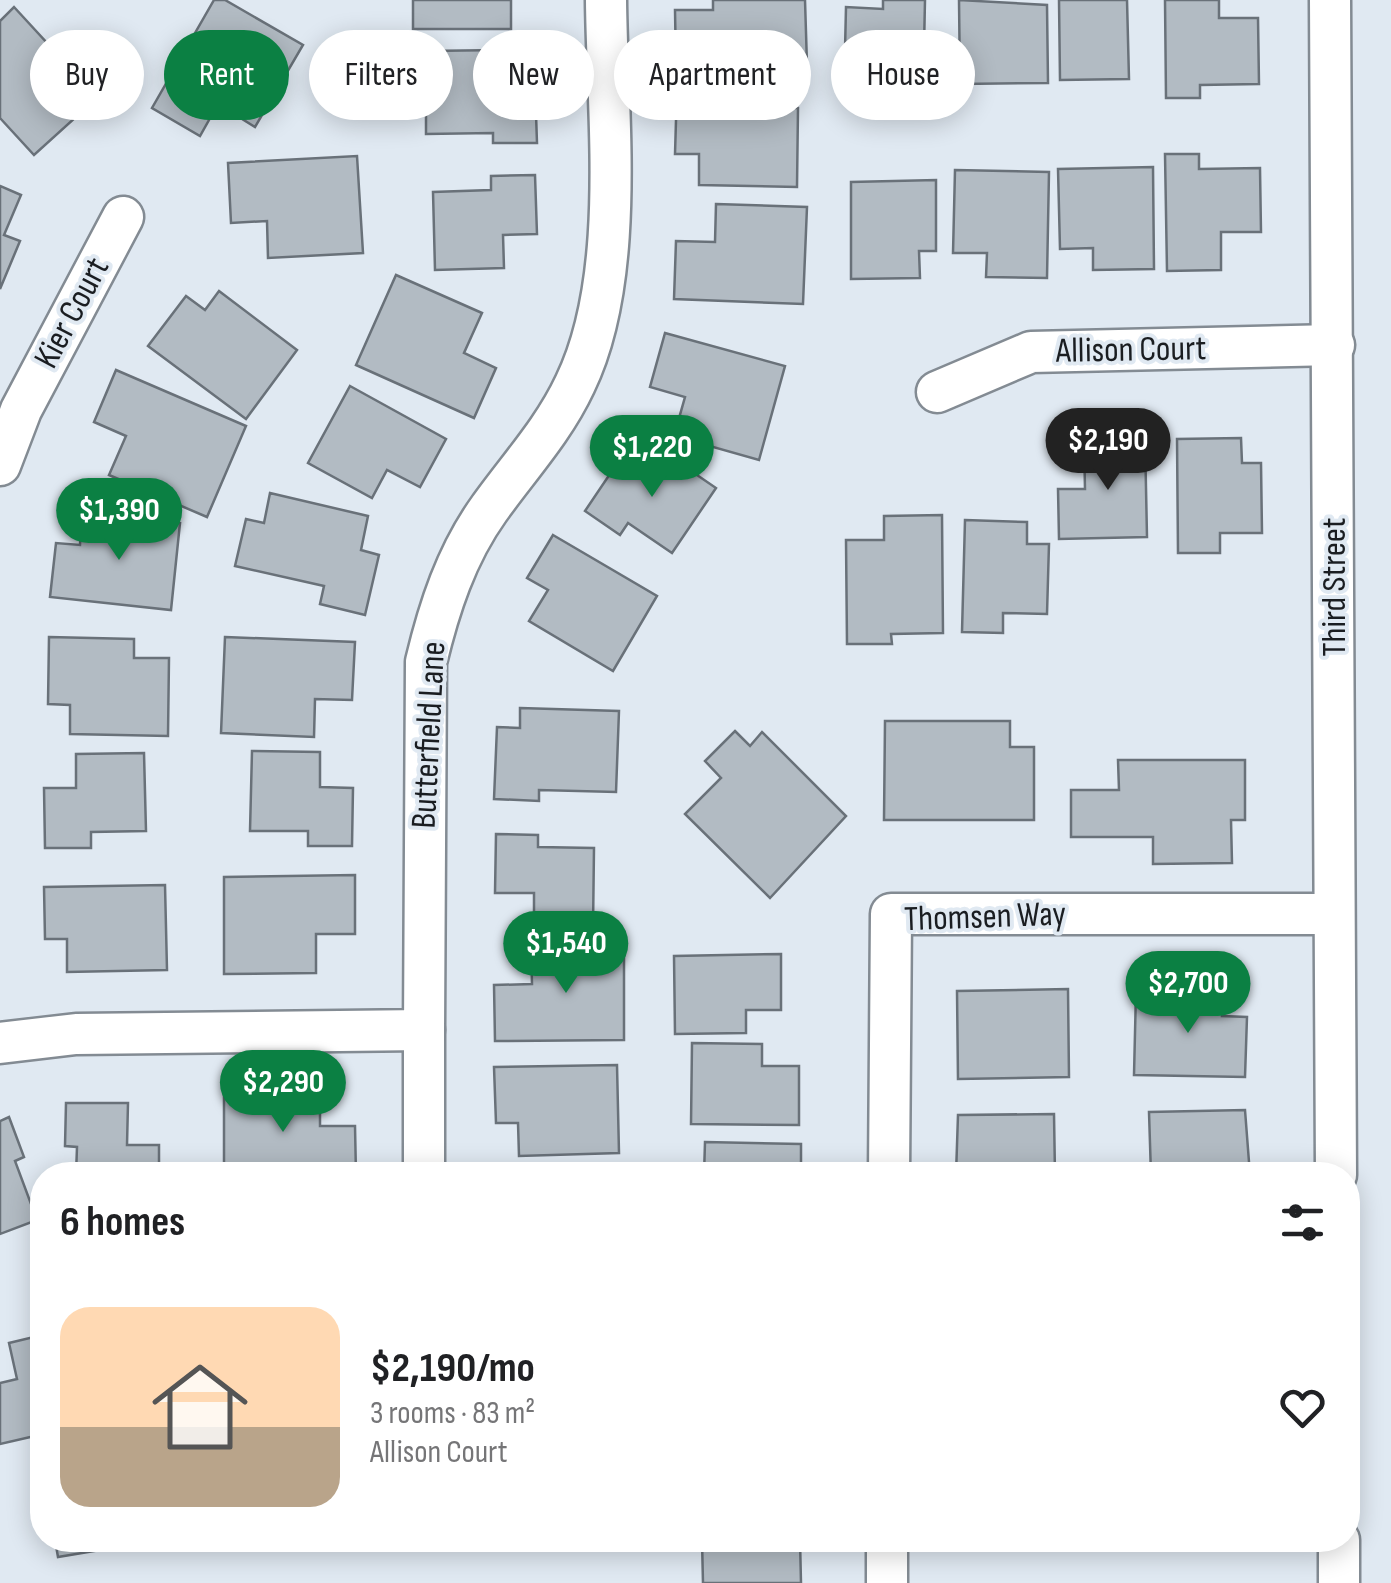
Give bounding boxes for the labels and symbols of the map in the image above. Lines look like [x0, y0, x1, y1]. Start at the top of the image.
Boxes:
street label: Kier Court [25, 250, 119, 376]
street label: Allison Court [1054, 327, 1207, 373]
pin: $2,190 [1027, 408, 1189, 493]
pin: $1,220 [571, 415, 733, 500]
pin: $1,390 [38, 478, 200, 563]
street label: Third Street [1313, 518, 1356, 656]
street label: Butterfield Lane [403, 640, 455, 830]
street label: Thomsen Way [903, 893, 1067, 941]
pin: $1,540 [485, 911, 647, 996]
pin: $2,700 [1107, 951, 1269, 1036]
pin: $2,290 [202, 1050, 364, 1135]

